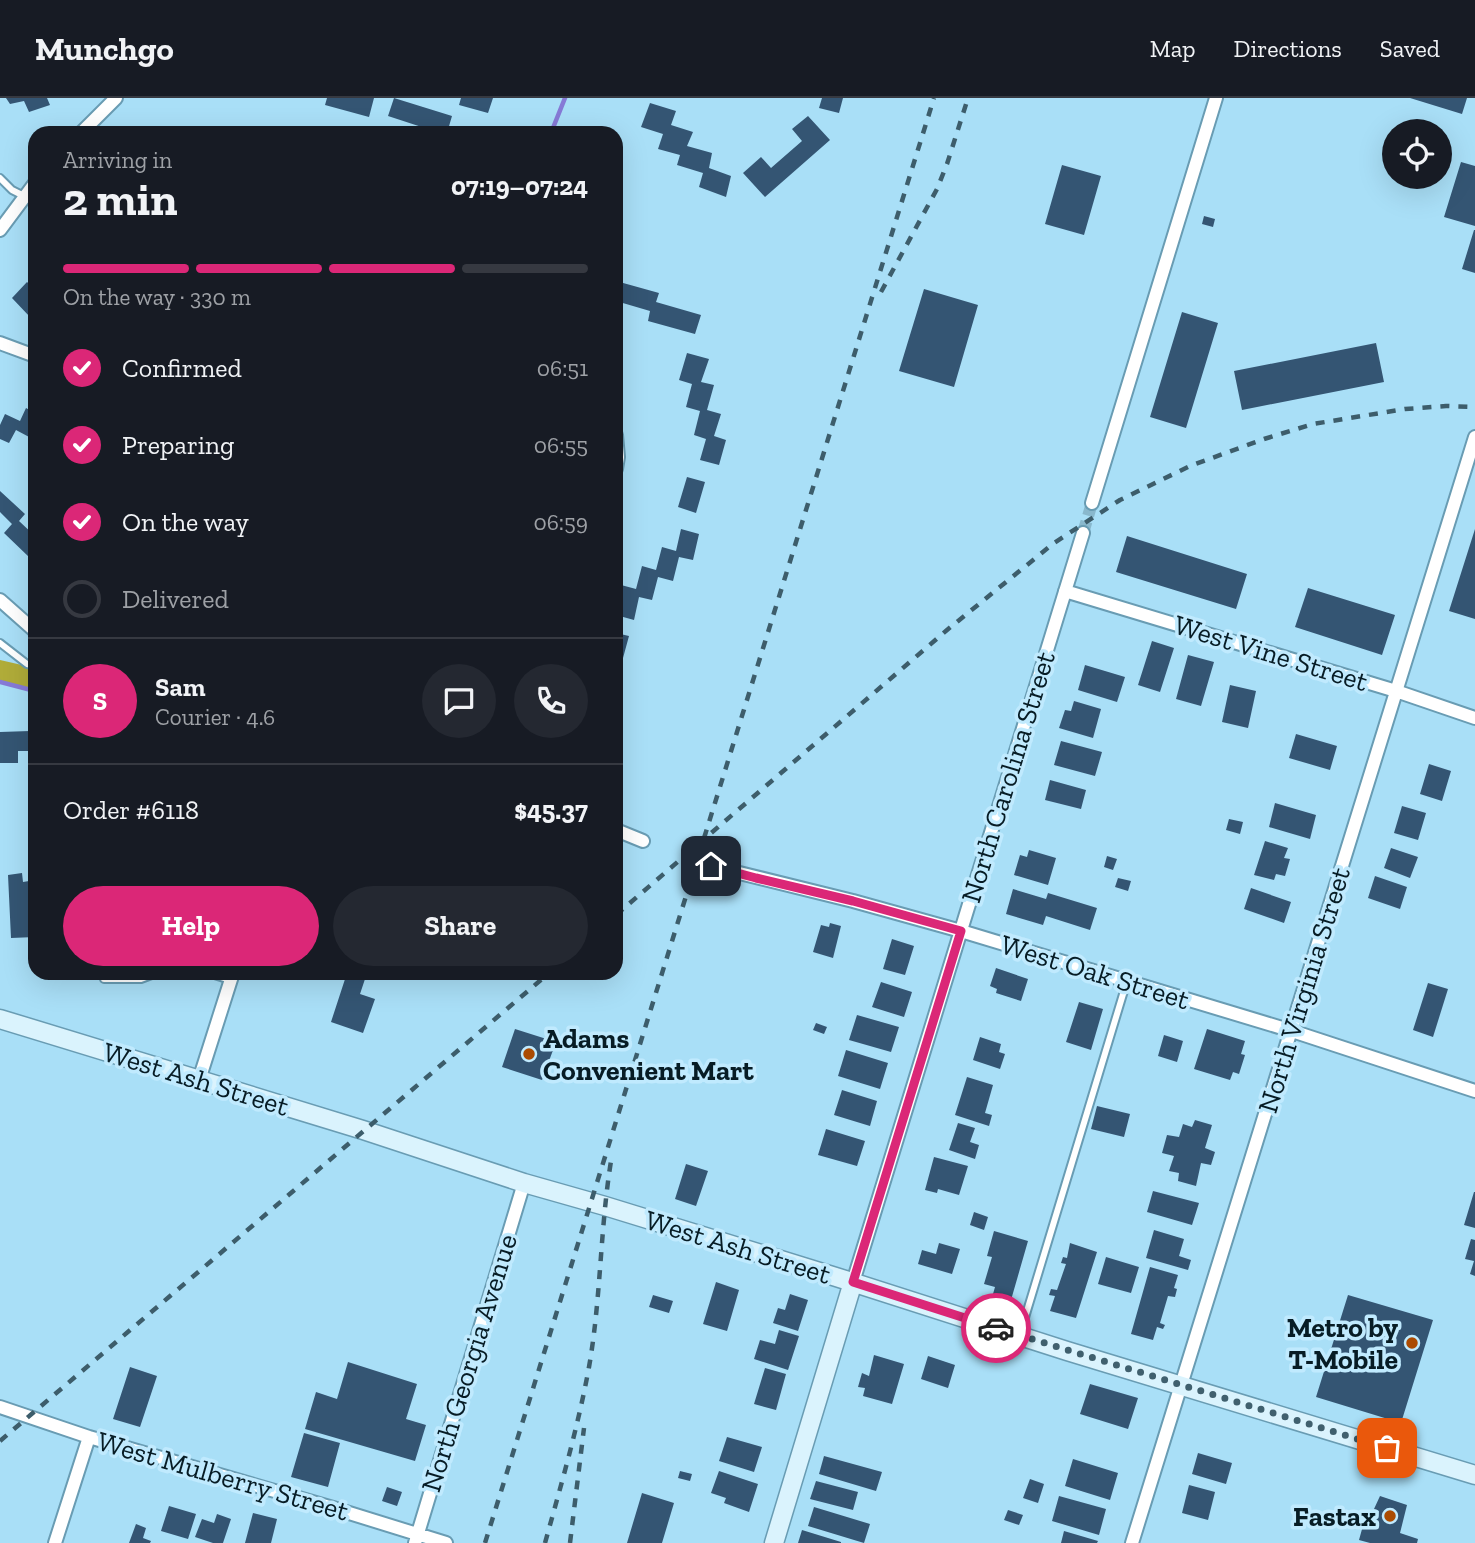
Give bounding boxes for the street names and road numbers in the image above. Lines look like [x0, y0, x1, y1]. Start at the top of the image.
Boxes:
street label: West Vine Street [1170, 608, 1372, 698]
street label: North Carolina Street [954, 647, 1062, 907]
street label: North Virginia Street [1251, 863, 1357, 1117]
street label: West Oak Street [997, 928, 1194, 1017]
street label: West Ash Street [99, 1035, 293, 1123]
street label: West Ash Street [641, 1203, 835, 1291]
street label: North Georgia Avenue [414, 1230, 524, 1496]
street label: West Mulberry Street [94, 1424, 353, 1528]

